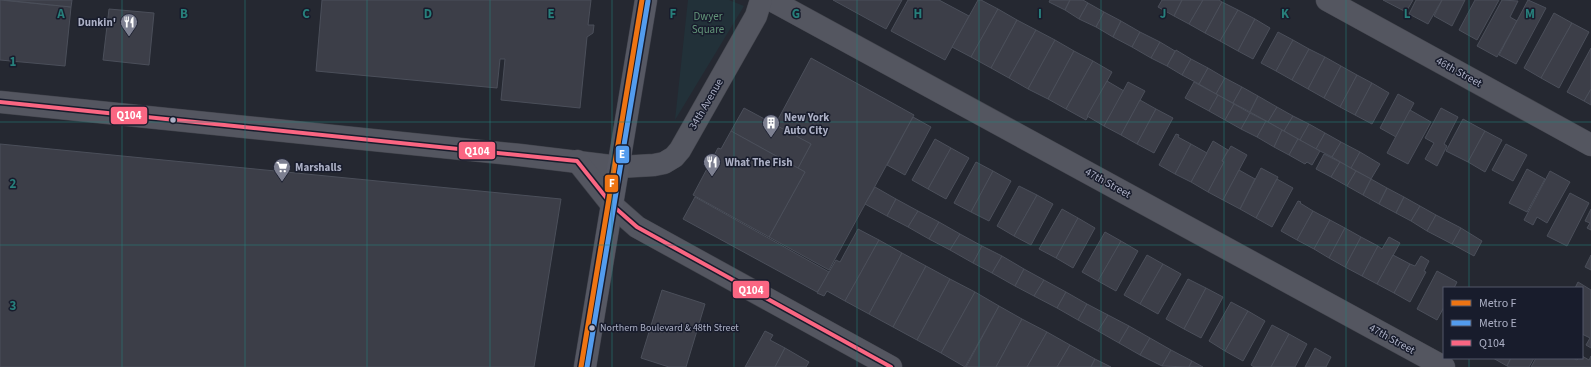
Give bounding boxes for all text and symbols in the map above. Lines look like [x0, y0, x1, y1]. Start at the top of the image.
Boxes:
text: A [56, 5, 65, 23]
text: B [180, 5, 188, 23]
text: C [302, 5, 310, 23]
text: D [424, 5, 432, 23]
text: E [547, 5, 555, 23]
text: F [670, 5, 677, 23]
text: G [792, 5, 800, 23]
text: H [914, 5, 922, 23]
text: I [1038, 5, 1042, 23]
text: J [1160, 5, 1166, 23]
text: K [1281, 5, 1290, 23]
text: L [1404, 5, 1411, 23]
text: M [1525, 5, 1535, 23]
park label: Dwyer Square [692, 9, 725, 37]
restaurant icon: Dunkin' [119, 12, 139, 37]
place label: Dunkin' [78, 15, 116, 30]
text: 1 [10, 53, 17, 71]
street label: 46th Street [1433, 53, 1485, 91]
street label: 34th Avenue [685, 75, 727, 132]
line badge: Q104 [110, 106, 148, 125]
text: Q104 [117, 108, 142, 123]
place label: New York Auto City [783, 110, 829, 138]
building icon: New York Auto City [761, 113, 781, 138]
unlabelled marker [168, 115, 178, 125]
line badge: Q104 [458, 141, 496, 160]
text: Q104 [465, 144, 490, 159]
line badge: E [615, 145, 630, 164]
text: E [619, 147, 625, 162]
restaurant icon: What The Fish [702, 152, 722, 177]
place label: What The Fish [725, 155, 792, 170]
supermarket icon: Marshalls [272, 157, 292, 182]
place label: Marshalls [295, 160, 342, 175]
street label: 47th Street [1082, 164, 1134, 202]
line badge: F [604, 174, 619, 193]
text: 2 [10, 175, 17, 193]
text: F [609, 176, 615, 191]
line badge: Q104 [732, 280, 770, 299]
text: Q104 [739, 283, 764, 298]
legend [1443, 287, 1583, 359]
text: Metro F [1479, 295, 1517, 312]
text: 3 [10, 297, 17, 315]
text: Metro E [1479, 315, 1517, 332]
street label: 47th Street [1366, 320, 1418, 358]
place label: Northern Boulevard & 48th Street [600, 321, 739, 335]
marker: Northern Boulevard & 48th Street [587, 323, 597, 333]
text: Q104 [1479, 335, 1505, 352]

